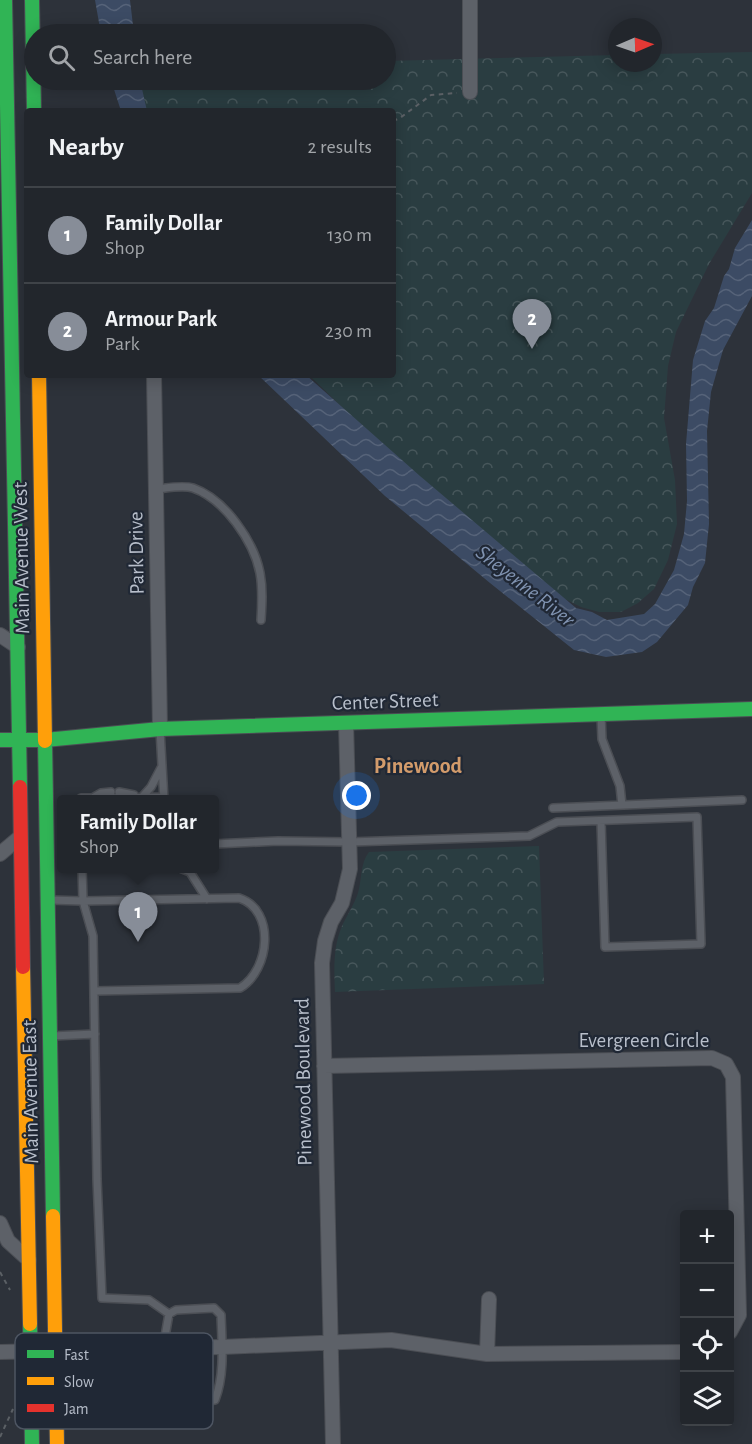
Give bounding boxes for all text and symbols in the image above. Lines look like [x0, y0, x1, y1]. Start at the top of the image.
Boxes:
north arrow [608, 18, 662, 72]
search box [24, 24, 396, 90]
icon: search [45, 41, 78, 74]
text: Search here [93, 46, 192, 68]
text: Nearby [48, 134, 124, 160]
text: 2 results [308, 137, 372, 157]
text: Family Dollar [105, 212, 222, 234]
text: 1 [64, 225, 71, 245]
text: 130 m [327, 225, 372, 245]
text: Shop [105, 238, 145, 258]
pin: 2 [512, 300, 552, 349]
text: Armour Park [105, 308, 217, 330]
text: 2 [63, 321, 72, 341]
text: 230 m [325, 321, 372, 341]
text: Park [105, 334, 140, 354]
street label: Main Avenue West [10, 481, 33, 634]
street label: Park Drive [125, 511, 148, 595]
water label: Sheyenne River [472, 541, 579, 631]
street label: Center Street [331, 689, 439, 714]
district label: Pinewood [374, 755, 463, 777]
your location [342, 781, 371, 810]
popup [57, 795, 219, 873]
text: Family Dollar [79, 811, 197, 833]
text: Shop [79, 837, 119, 857]
pin: 1 [118, 892, 158, 942]
street label: Pinewood Boulevard [292, 998, 315, 1166]
street label: Main Avenue East [19, 1020, 42, 1164]
street label: Evergreen Circle [579, 1030, 709, 1051]
map controls [680, 1210, 734, 1426]
button: + [680, 1210, 734, 1264]
button: − [680, 1264, 734, 1318]
button: locate [680, 1318, 734, 1372]
legend [15, 1333, 213, 1429]
text: Fast [64, 1347, 89, 1363]
button: layers [680, 1372, 734, 1426]
text: Slow [64, 1374, 94, 1390]
text: Jam [64, 1401, 89, 1417]

